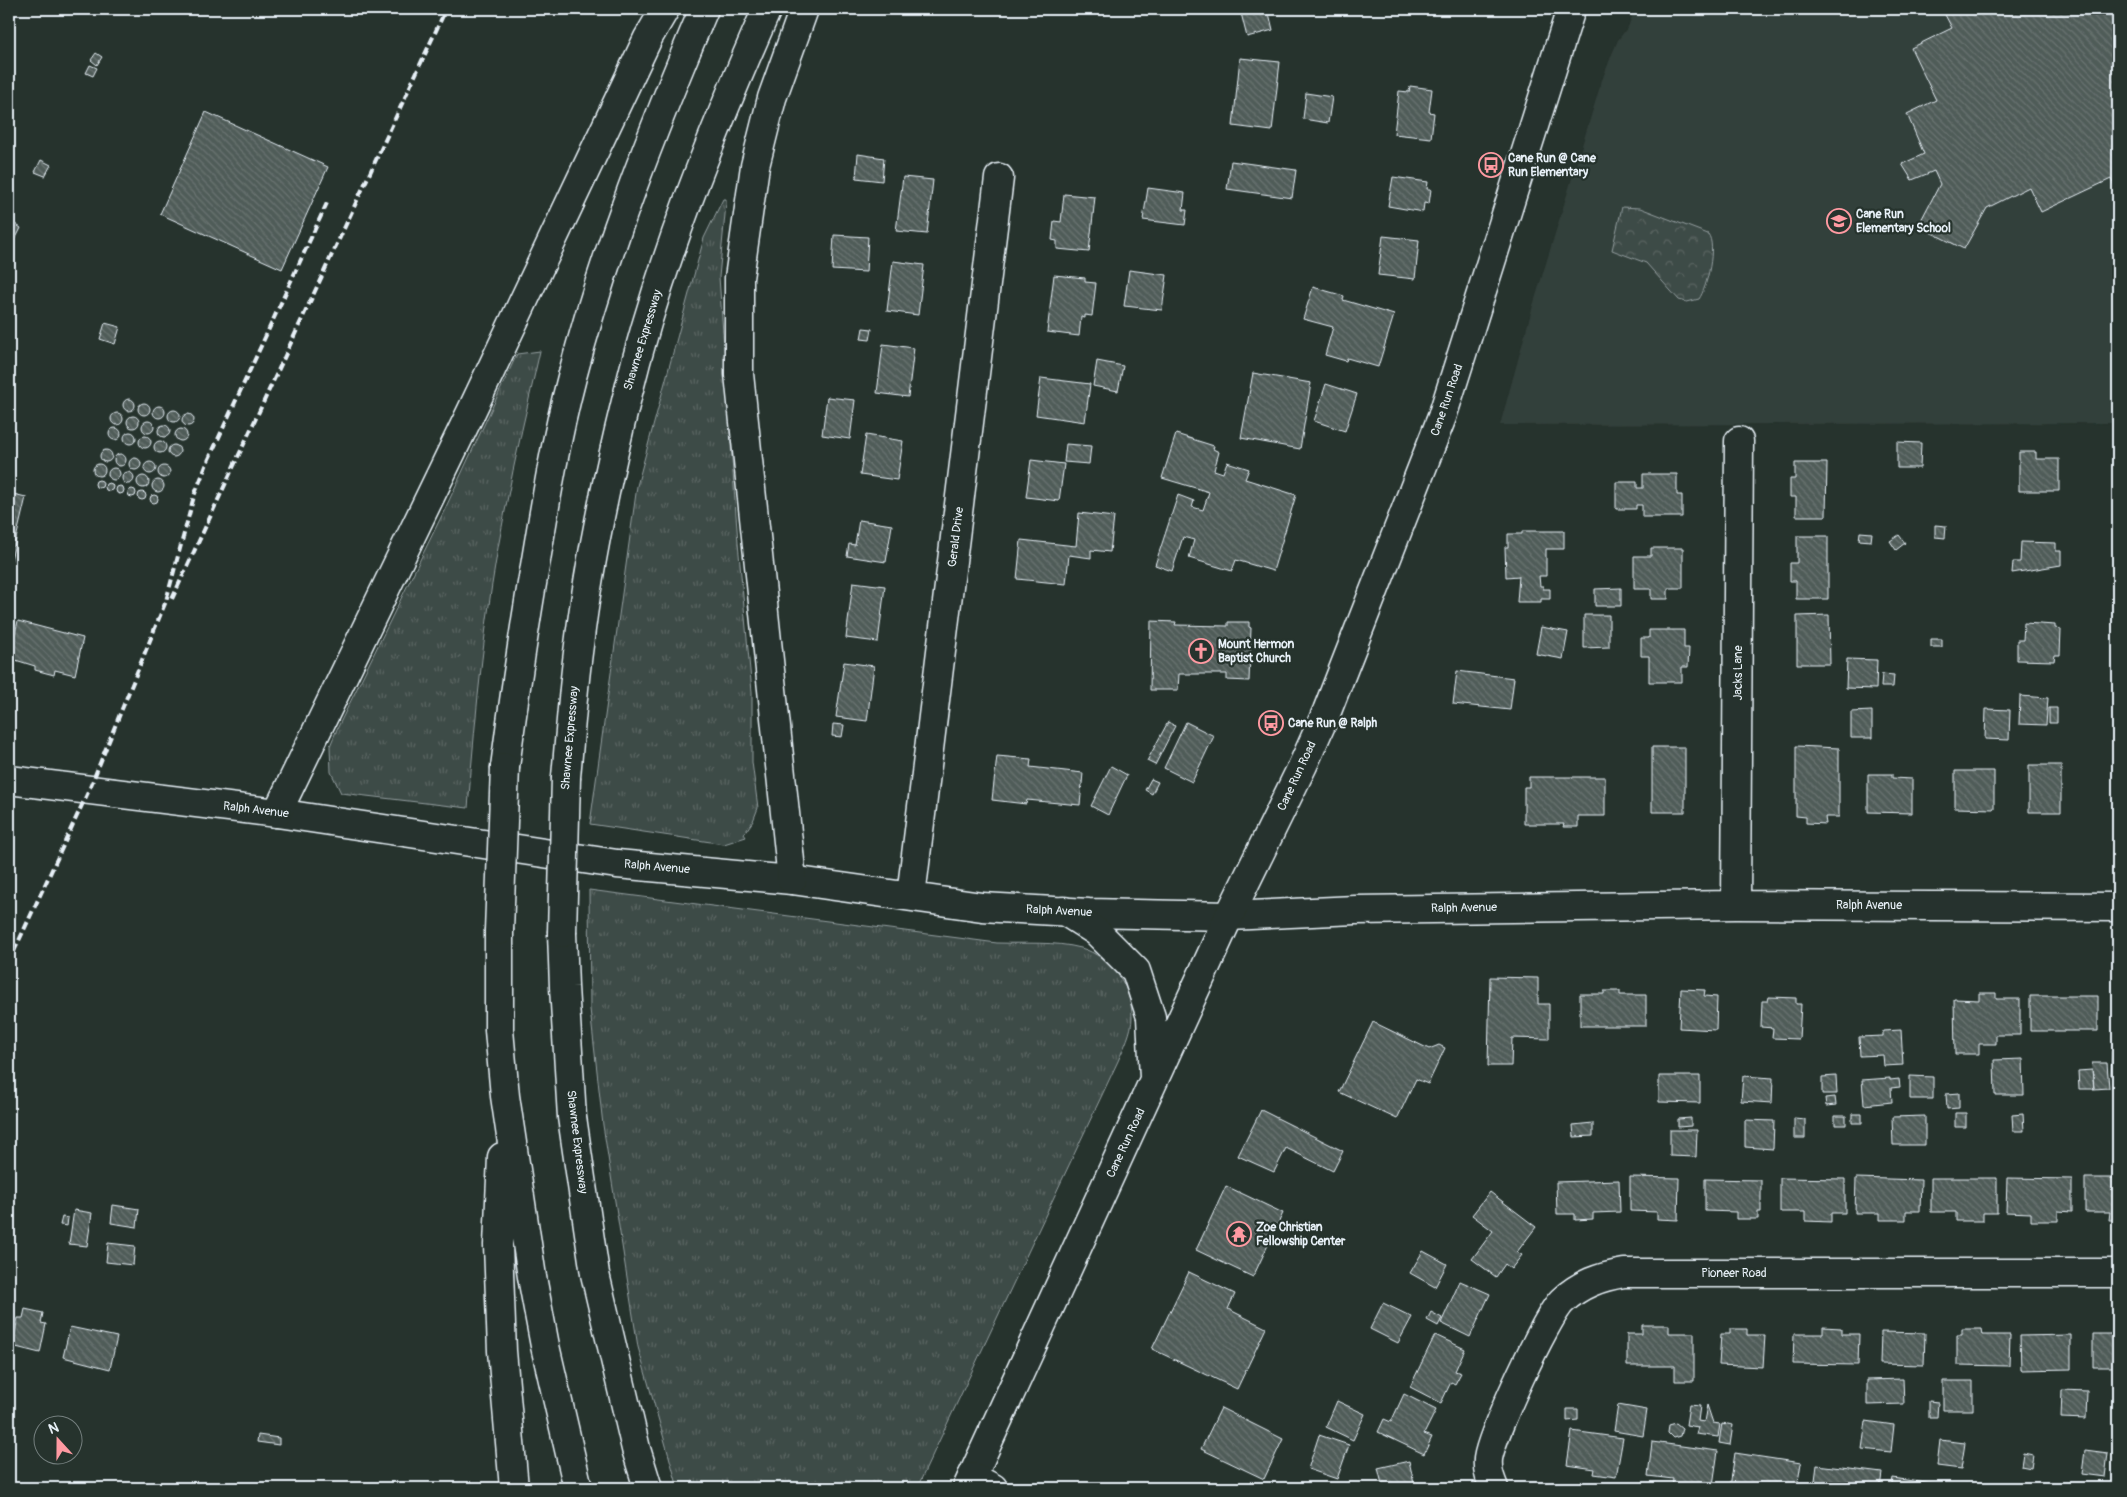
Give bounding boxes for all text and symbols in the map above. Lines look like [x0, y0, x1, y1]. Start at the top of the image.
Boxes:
place label: Cane Run @ Cane Run Elementary [1508, 151, 1597, 180]
bus stop icon: Cane Run @ Cane Run Elementary [1478, 152, 1504, 178]
place label: Cane Run Elementary School [1856, 207, 1951, 236]
school or university icon: Cane Run Elementary School [1826, 208, 1852, 234]
street label: Shawnee Expressway [621, 288, 665, 392]
street label: Cane Run Road [1428, 362, 1466, 438]
street label: Gerald Drive [945, 506, 967, 568]
place label: Mount Hermon Baptist Church [1218, 637, 1295, 666]
church icon: Mount Hermon Baptist Church [1188, 638, 1214, 664]
street label: Jacks Lane [1731, 645, 1746, 701]
street label: Shawnee Expressway [558, 685, 582, 791]
bus stop icon: Cane Run @ Ralph [1258, 710, 1284, 736]
place label: Cane Run @ Ralph [1288, 716, 1378, 731]
street label: Cane Run Road [1274, 739, 1320, 813]
street label: Ralph Avenue [222, 799, 290, 821]
street label: Ralph Avenue [623, 857, 691, 877]
street label: Ralph Avenue [1836, 898, 1902, 913]
street label: Ralph Avenue [1431, 900, 1497, 916]
street label: Ralph Avenue [1026, 902, 1093, 920]
street label: Shawnee Expressway [563, 1089, 591, 1195]
street label: Cane Run Road [1103, 1106, 1149, 1180]
place label: Zoe Christian Fellowship Center [1256, 1220, 1346, 1249]
temple icon: Zoe Christian Fellowship Center [1226, 1221, 1252, 1247]
street label: Pioneer Road [1701, 1266, 1767, 1281]
north arrow [32, 1414, 82, 1464]
text: N [46, 1419, 61, 1438]

